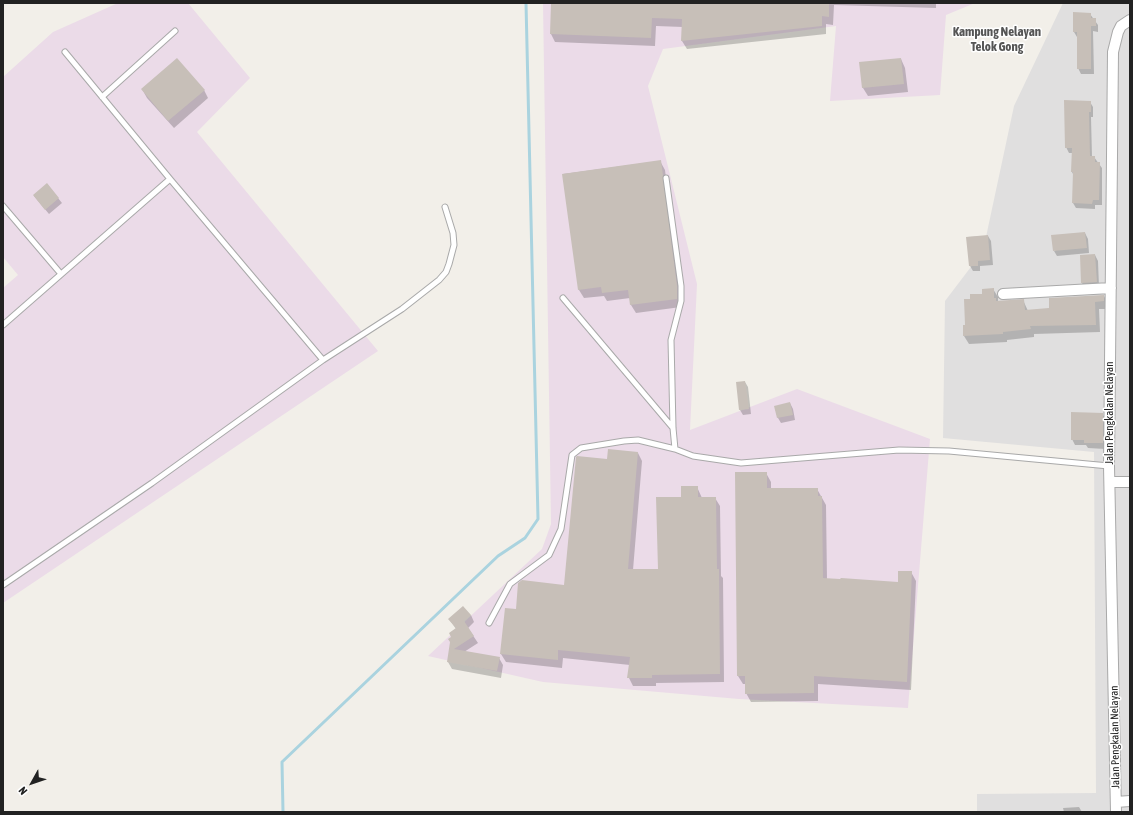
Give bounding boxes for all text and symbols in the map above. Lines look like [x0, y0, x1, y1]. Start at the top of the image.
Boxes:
district label: Kampung Nelayan Telok Gong [953, 24, 1041, 55]
street label: Jalan Pengkalan Nelayan [1103, 361, 1117, 465]
street label: Jalan Pengkalan Nelayan [1108, 685, 1122, 789]
north arrow [12, 763, 52, 803]
text: N [16, 784, 29, 797]

